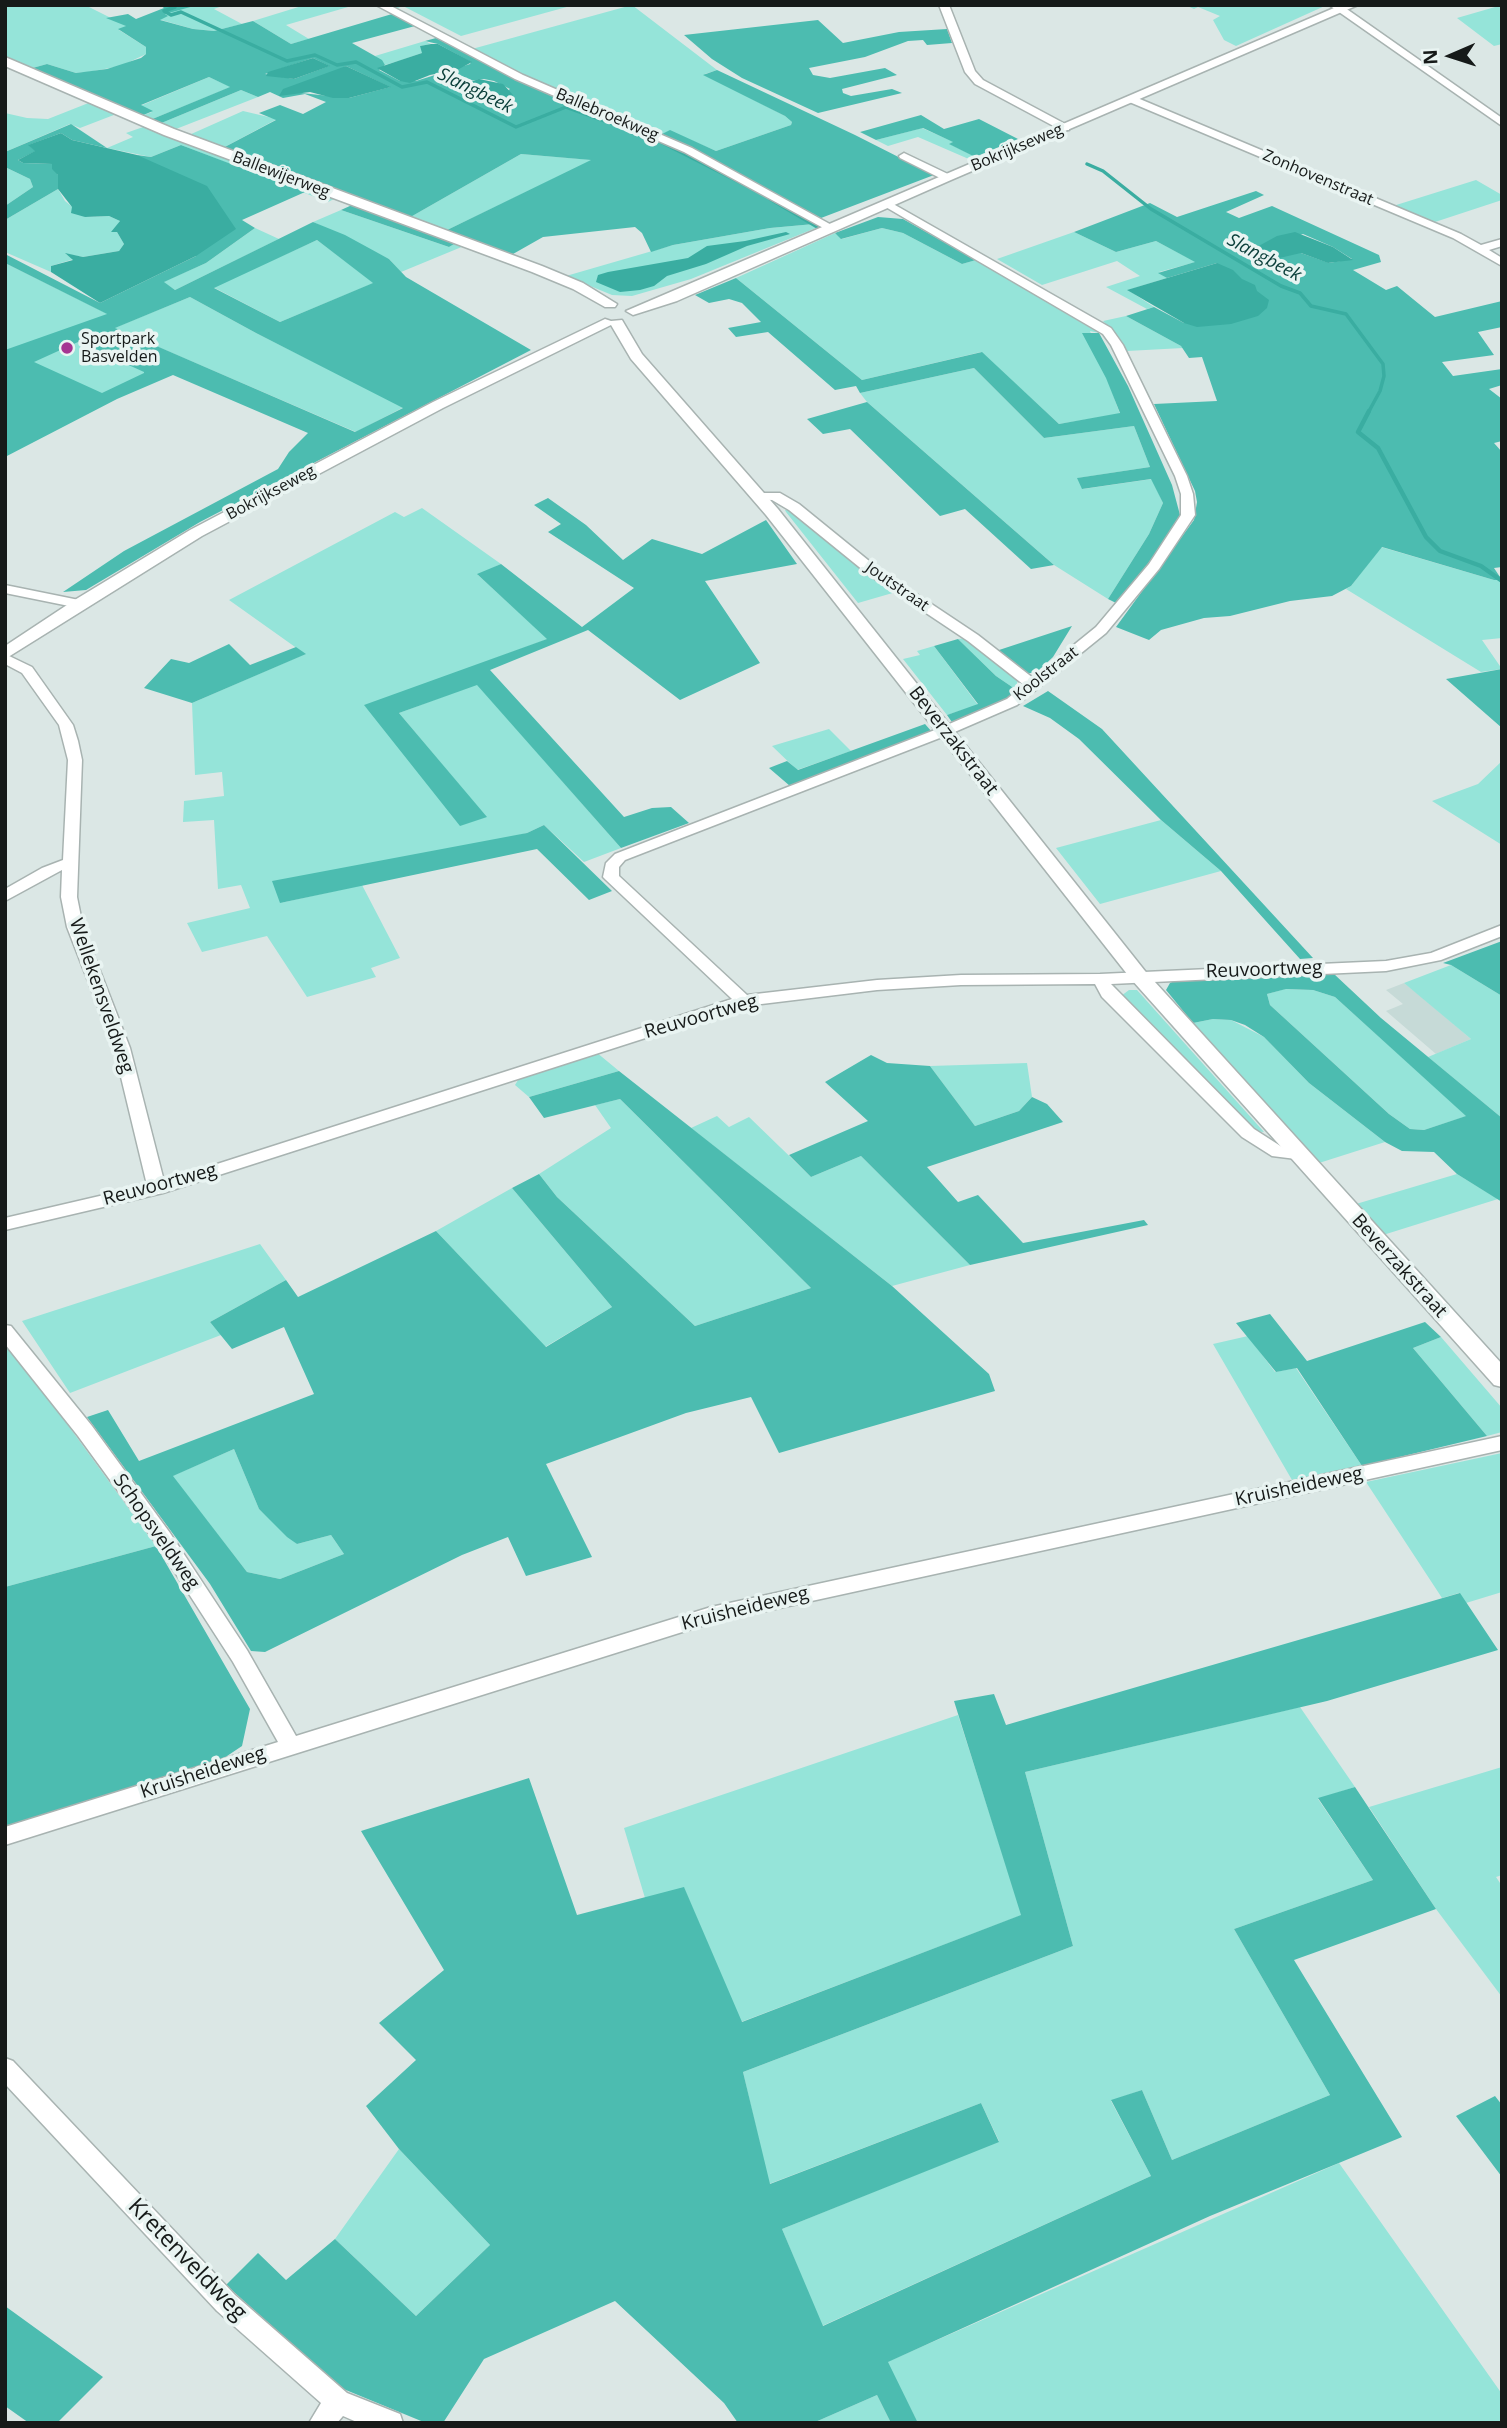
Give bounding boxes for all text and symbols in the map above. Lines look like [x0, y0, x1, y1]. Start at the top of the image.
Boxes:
north arrow [1416, 21, 1486, 91]
text: N [1417, 49, 1443, 66]
water label: Slangbeek [434, 64, 516, 118]
street label: Ballebroekweg [553, 85, 661, 145]
street label: Bokrijkseweg [968, 120, 1066, 176]
street label: Zonhovenstraat [1260, 146, 1376, 210]
street label: Ballewijerweg [230, 148, 332, 202]
water label: Slangbeek [1223, 230, 1305, 286]
place label: Sportpark Basvelden [81, 329, 157, 367]
marker: Sportpark Basvelden [59, 340, 75, 356]
street label: Bokrijkseweg [223, 462, 319, 524]
street label: Joutstraat [862, 558, 932, 616]
street label: Koolstraat [1010, 643, 1082, 705]
street label: Beverzakstraat [903, 682, 1003, 800]
street label: Wellekensveldweg [64, 916, 138, 1076]
street label: Reuvoortweg [1205, 957, 1323, 983]
street label: Reuvoortweg [642, 990, 760, 1044]
street label: Reuvoortweg [101, 1159, 219, 1211]
street label: Beverzakstraat [1346, 1209, 1452, 1323]
street label: Kruisheideweg [1233, 1462, 1365, 1512]
street label: Schopsveldweg [108, 1470, 204, 1594]
street label: Kruisheideweg [679, 1582, 811, 1636]
street label: Kruisheideweg [138, 1742, 268, 1804]
street label: Kretenveldweg [122, 2193, 252, 2327]

